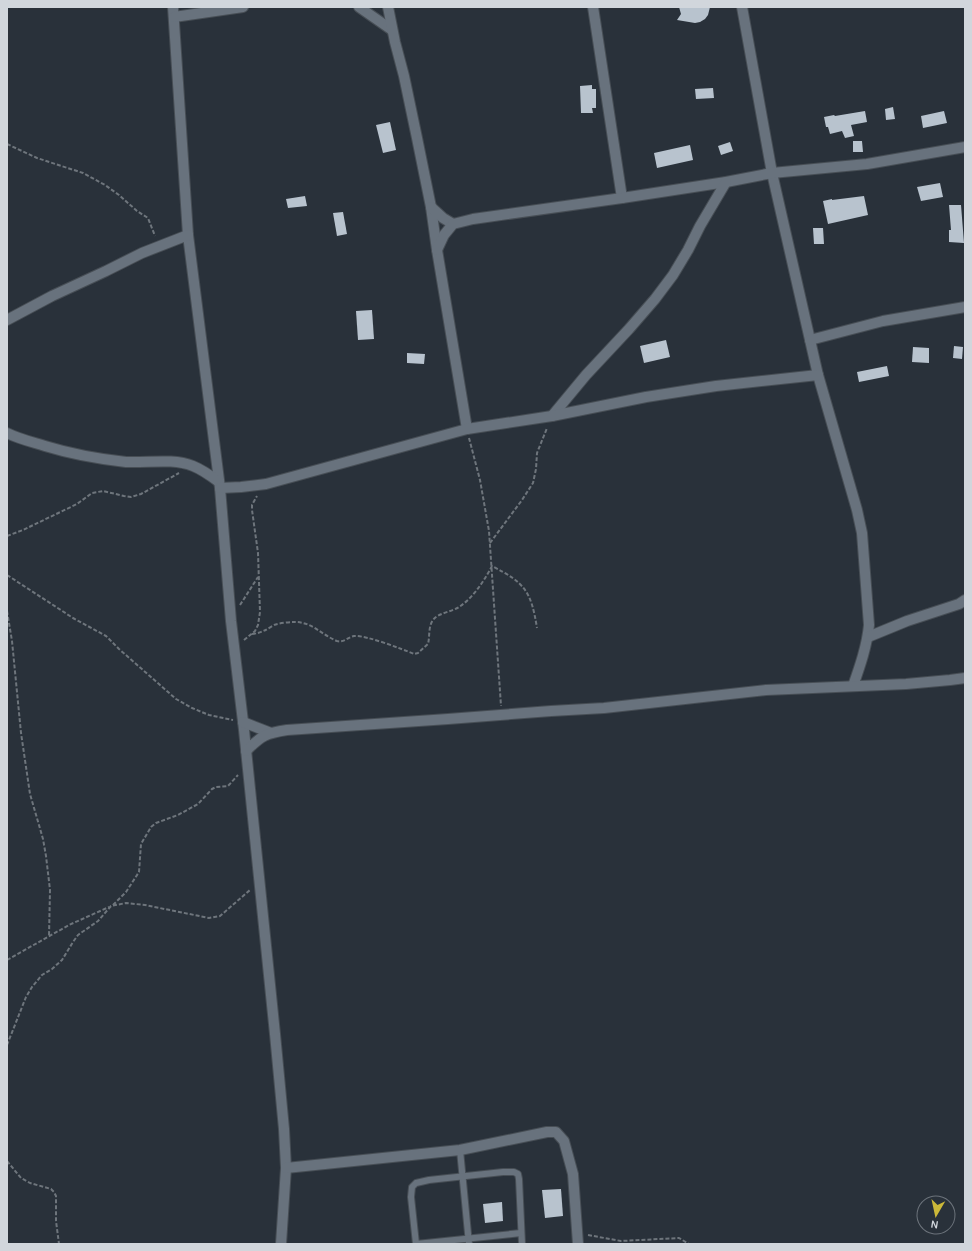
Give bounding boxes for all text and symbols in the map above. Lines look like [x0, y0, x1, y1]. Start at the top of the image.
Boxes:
north arrow [916, 1195, 956, 1235]
text: N [930, 1217, 939, 1231]

